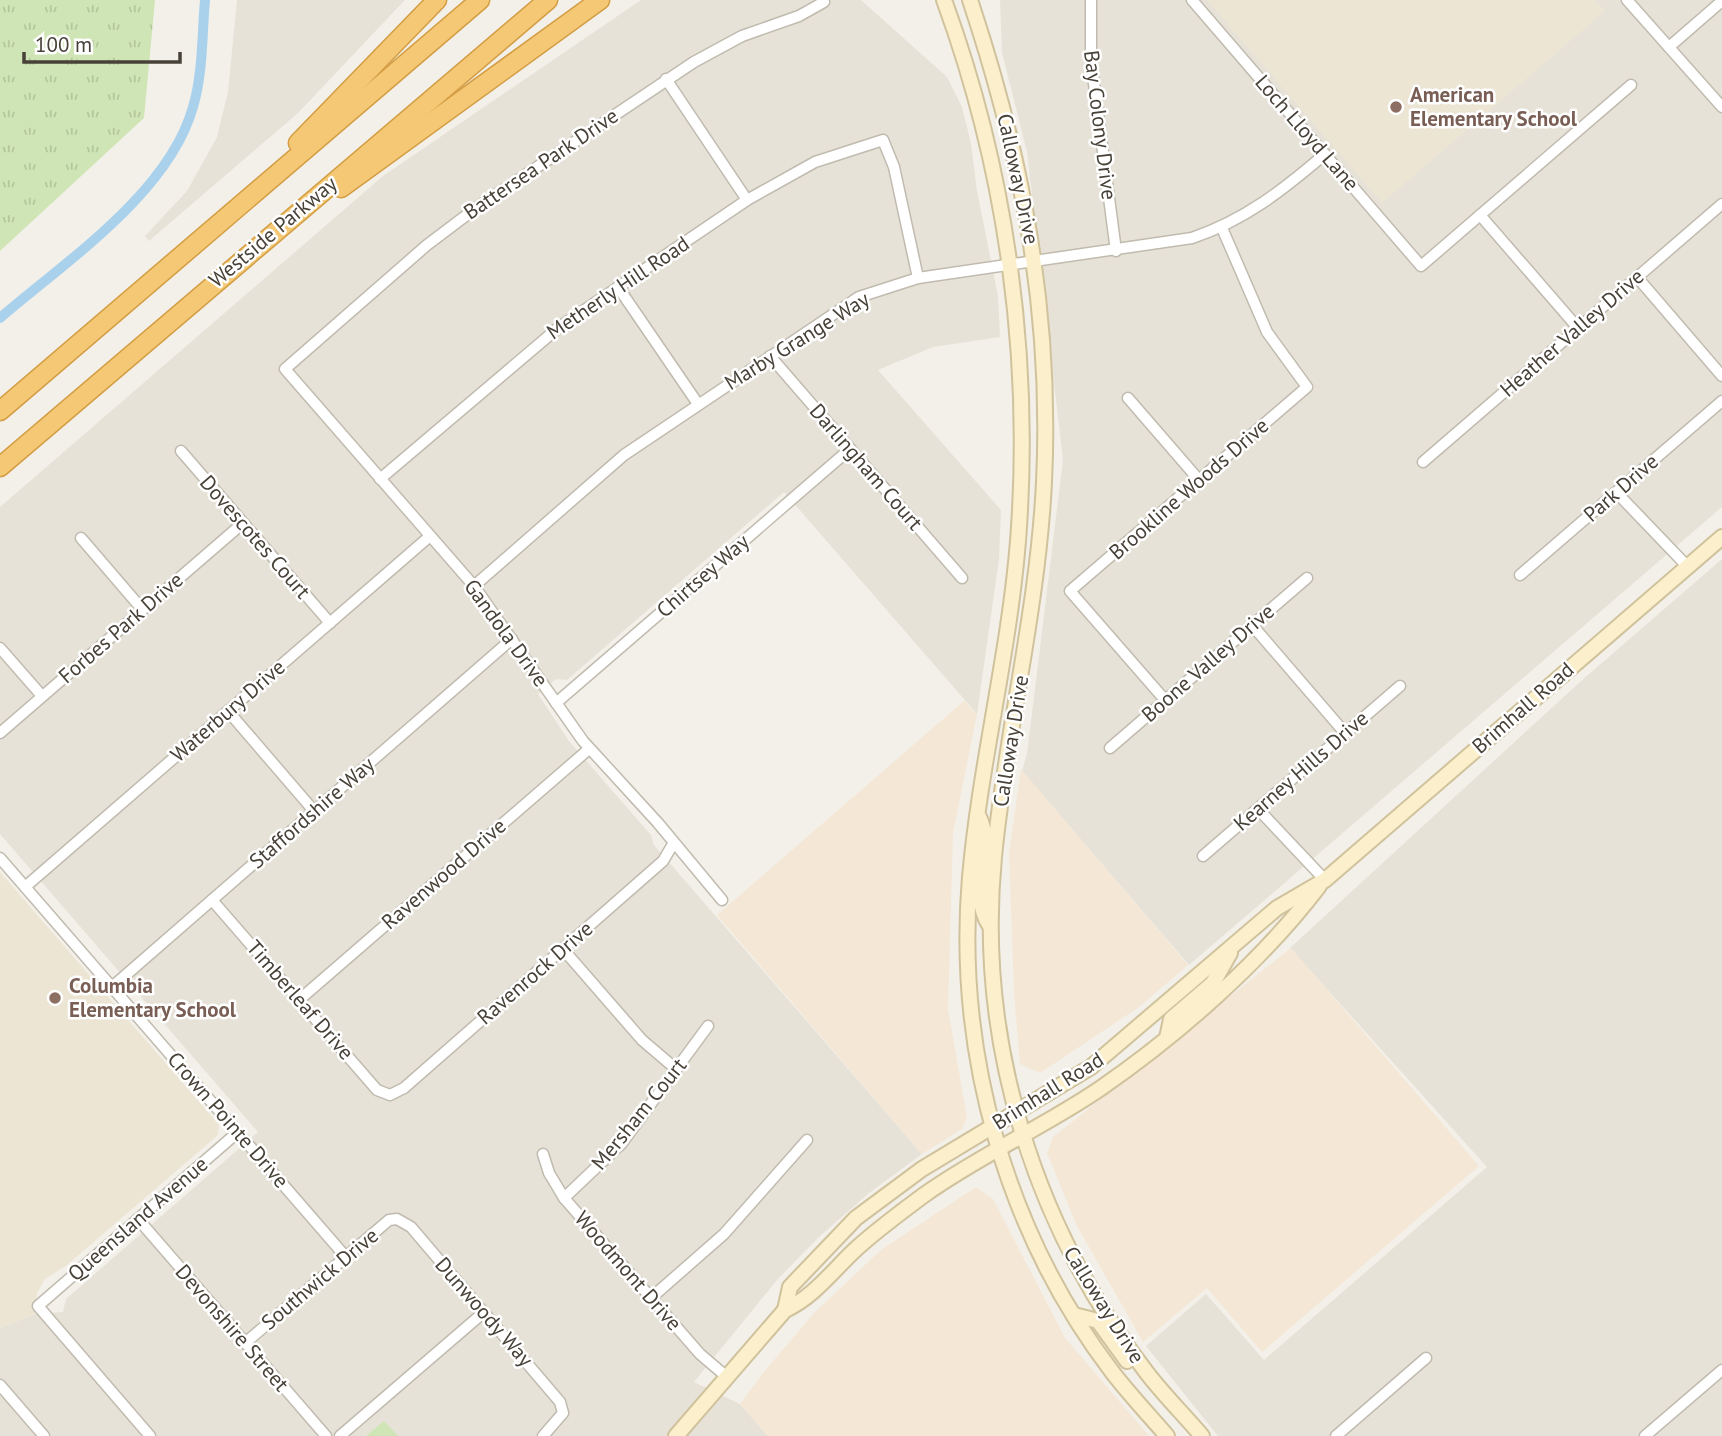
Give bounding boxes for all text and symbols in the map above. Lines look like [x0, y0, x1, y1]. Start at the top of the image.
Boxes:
scale bar [24, 21, 180, 65]
text: 100 m [35, 31, 92, 58]
street label: Bay Colony Drive [1078, 49, 1123, 201]
street label: Loch Lloyd Lane [1250, 69, 1365, 196]
place label: American Elementary School [1410, 81, 1578, 132]
marker: American Elementary School [1388, 99, 1404, 115]
street label: Battersea Park Drive [458, 102, 623, 225]
street label: Calloway Drive [991, 111, 1046, 247]
street label: Westside Parkway [203, 170, 343, 293]
street label: Metherly Hill Road [541, 230, 694, 345]
street label: Heather Valley Drive [1494, 263, 1649, 403]
street label: Marby Grange Way [719, 285, 874, 396]
street label: Darlingham Court [804, 398, 929, 536]
street label: Brookline Woods Drive [1103, 412, 1274, 565]
street label: Park Drive [1578, 448, 1664, 528]
street label: Dovescotes Court [194, 469, 316, 604]
street label: Chirtsey Way [651, 528, 755, 623]
street label: Forbes Park Drive [53, 566, 189, 689]
street label: Gandola Drive [458, 574, 555, 692]
street label: Boone Valley Drive [1136, 598, 1280, 728]
street label: Waterbury Drive [165, 653, 291, 768]
street label: Brimhall Road [1466, 656, 1579, 759]
street label: Calloway Drive [987, 673, 1034, 809]
street label: Kearney Hills Drive [1228, 705, 1374, 837]
street label: Staffordshire Way [243, 751, 380, 874]
street label: Ravenwood Drive [376, 812, 512, 935]
street label: Ravenrock Drive [471, 915, 598, 1030]
street label: Timberleaf Drive [241, 934, 360, 1065]
place label: Columbia Elementary School [69, 972, 237, 1023]
marker: Columbia Elementary School [47, 990, 63, 1006]
street label: Crown Pointe Drive [162, 1046, 295, 1193]
street label: Brimhall Road [987, 1046, 1108, 1135]
street label: Mersham Court [585, 1052, 692, 1175]
street label: Queensland Avenue [62, 1150, 213, 1287]
street label: Woodmont Drive [569, 1205, 688, 1336]
street label: Southwick Drive [255, 1222, 384, 1336]
street label: Calloway Drive [1058, 1241, 1151, 1368]
street label: Dunwoody Way [429, 1251, 539, 1372]
street label: Devonshire Street [170, 1259, 295, 1397]

